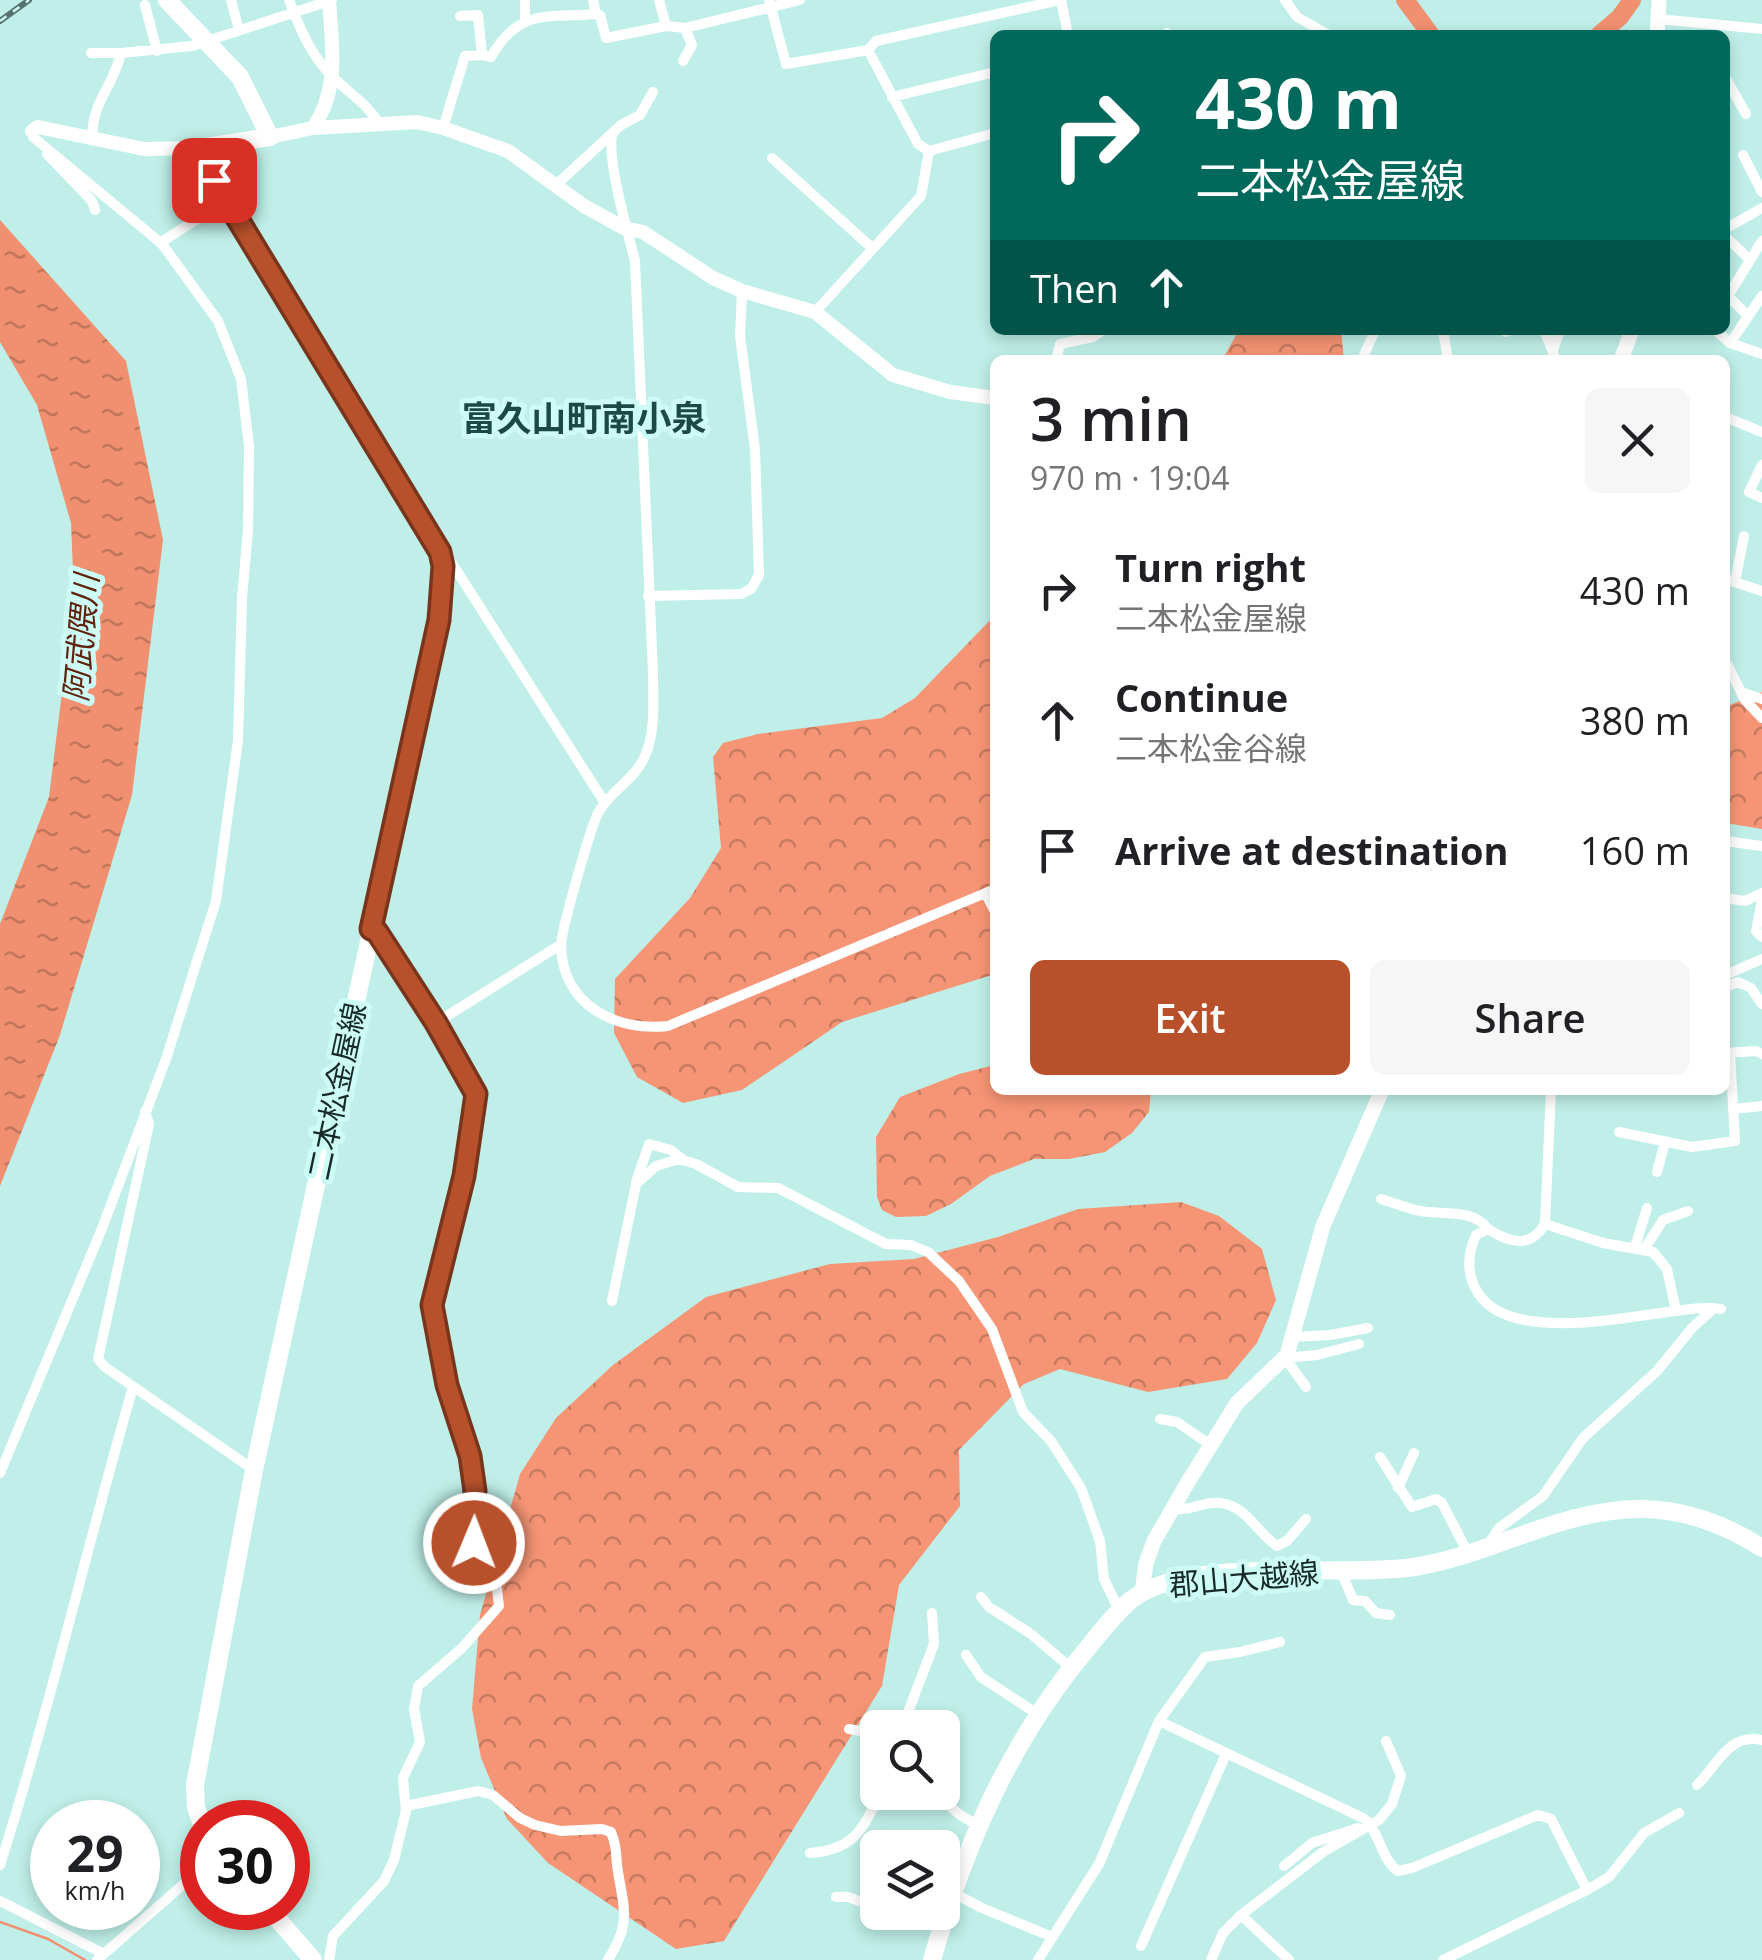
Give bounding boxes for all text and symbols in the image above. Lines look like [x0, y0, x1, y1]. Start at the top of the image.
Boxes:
text: 430 m [1195, 54, 1402, 150]
icon: right [1030, 70, 1160, 200]
pin [172, 138, 257, 223]
text: 二本松金屋線 [1195, 149, 1465, 210]
icon: arrive [187, 153, 242, 208]
icon: ahead [1139, 260, 1194, 315]
text: Then [1030, 262, 1119, 314]
text: 3 min [1030, 377, 1192, 459]
button: close [1585, 388, 1690, 493]
district label: 富久山町南小泉 [461, 394, 707, 441]
text: 970 m · 19:04 [1030, 456, 1229, 499]
text: Turn right [1115, 541, 1306, 593]
icon: right [1030, 563, 1085, 618]
text: 430 m [1580, 564, 1690, 616]
water label: 阿武隈川 [53, 569, 107, 704]
text: 二本松金屋線 [1115, 596, 1307, 639]
text: Continue [1115, 671, 1288, 723]
icon: ahead [1030, 693, 1085, 748]
text: 380 m [1580, 694, 1690, 746]
text: 二本松金谷線 [1115, 726, 1307, 769]
icon: arrive [1030, 823, 1085, 878]
text: Arrive at destination [1115, 824, 1509, 876]
text: 160 m [1580, 824, 1690, 876]
button: Exit [1030, 960, 1350, 1075]
button: Share [1370, 960, 1690, 1075]
street label: 二本松金屋線 [297, 999, 375, 1183]
position arrow [422, 1491, 526, 1595]
street label: 郡山大越線 [1167, 1551, 1321, 1605]
map controls [860, 1710, 960, 1930]
button: search [860, 1710, 960, 1810]
speed limit sign: 30 [180, 1800, 310, 1930]
text: 29 [66, 1819, 124, 1887]
button: layers [860, 1830, 960, 1930]
text: km/h [65, 1873, 125, 1907]

